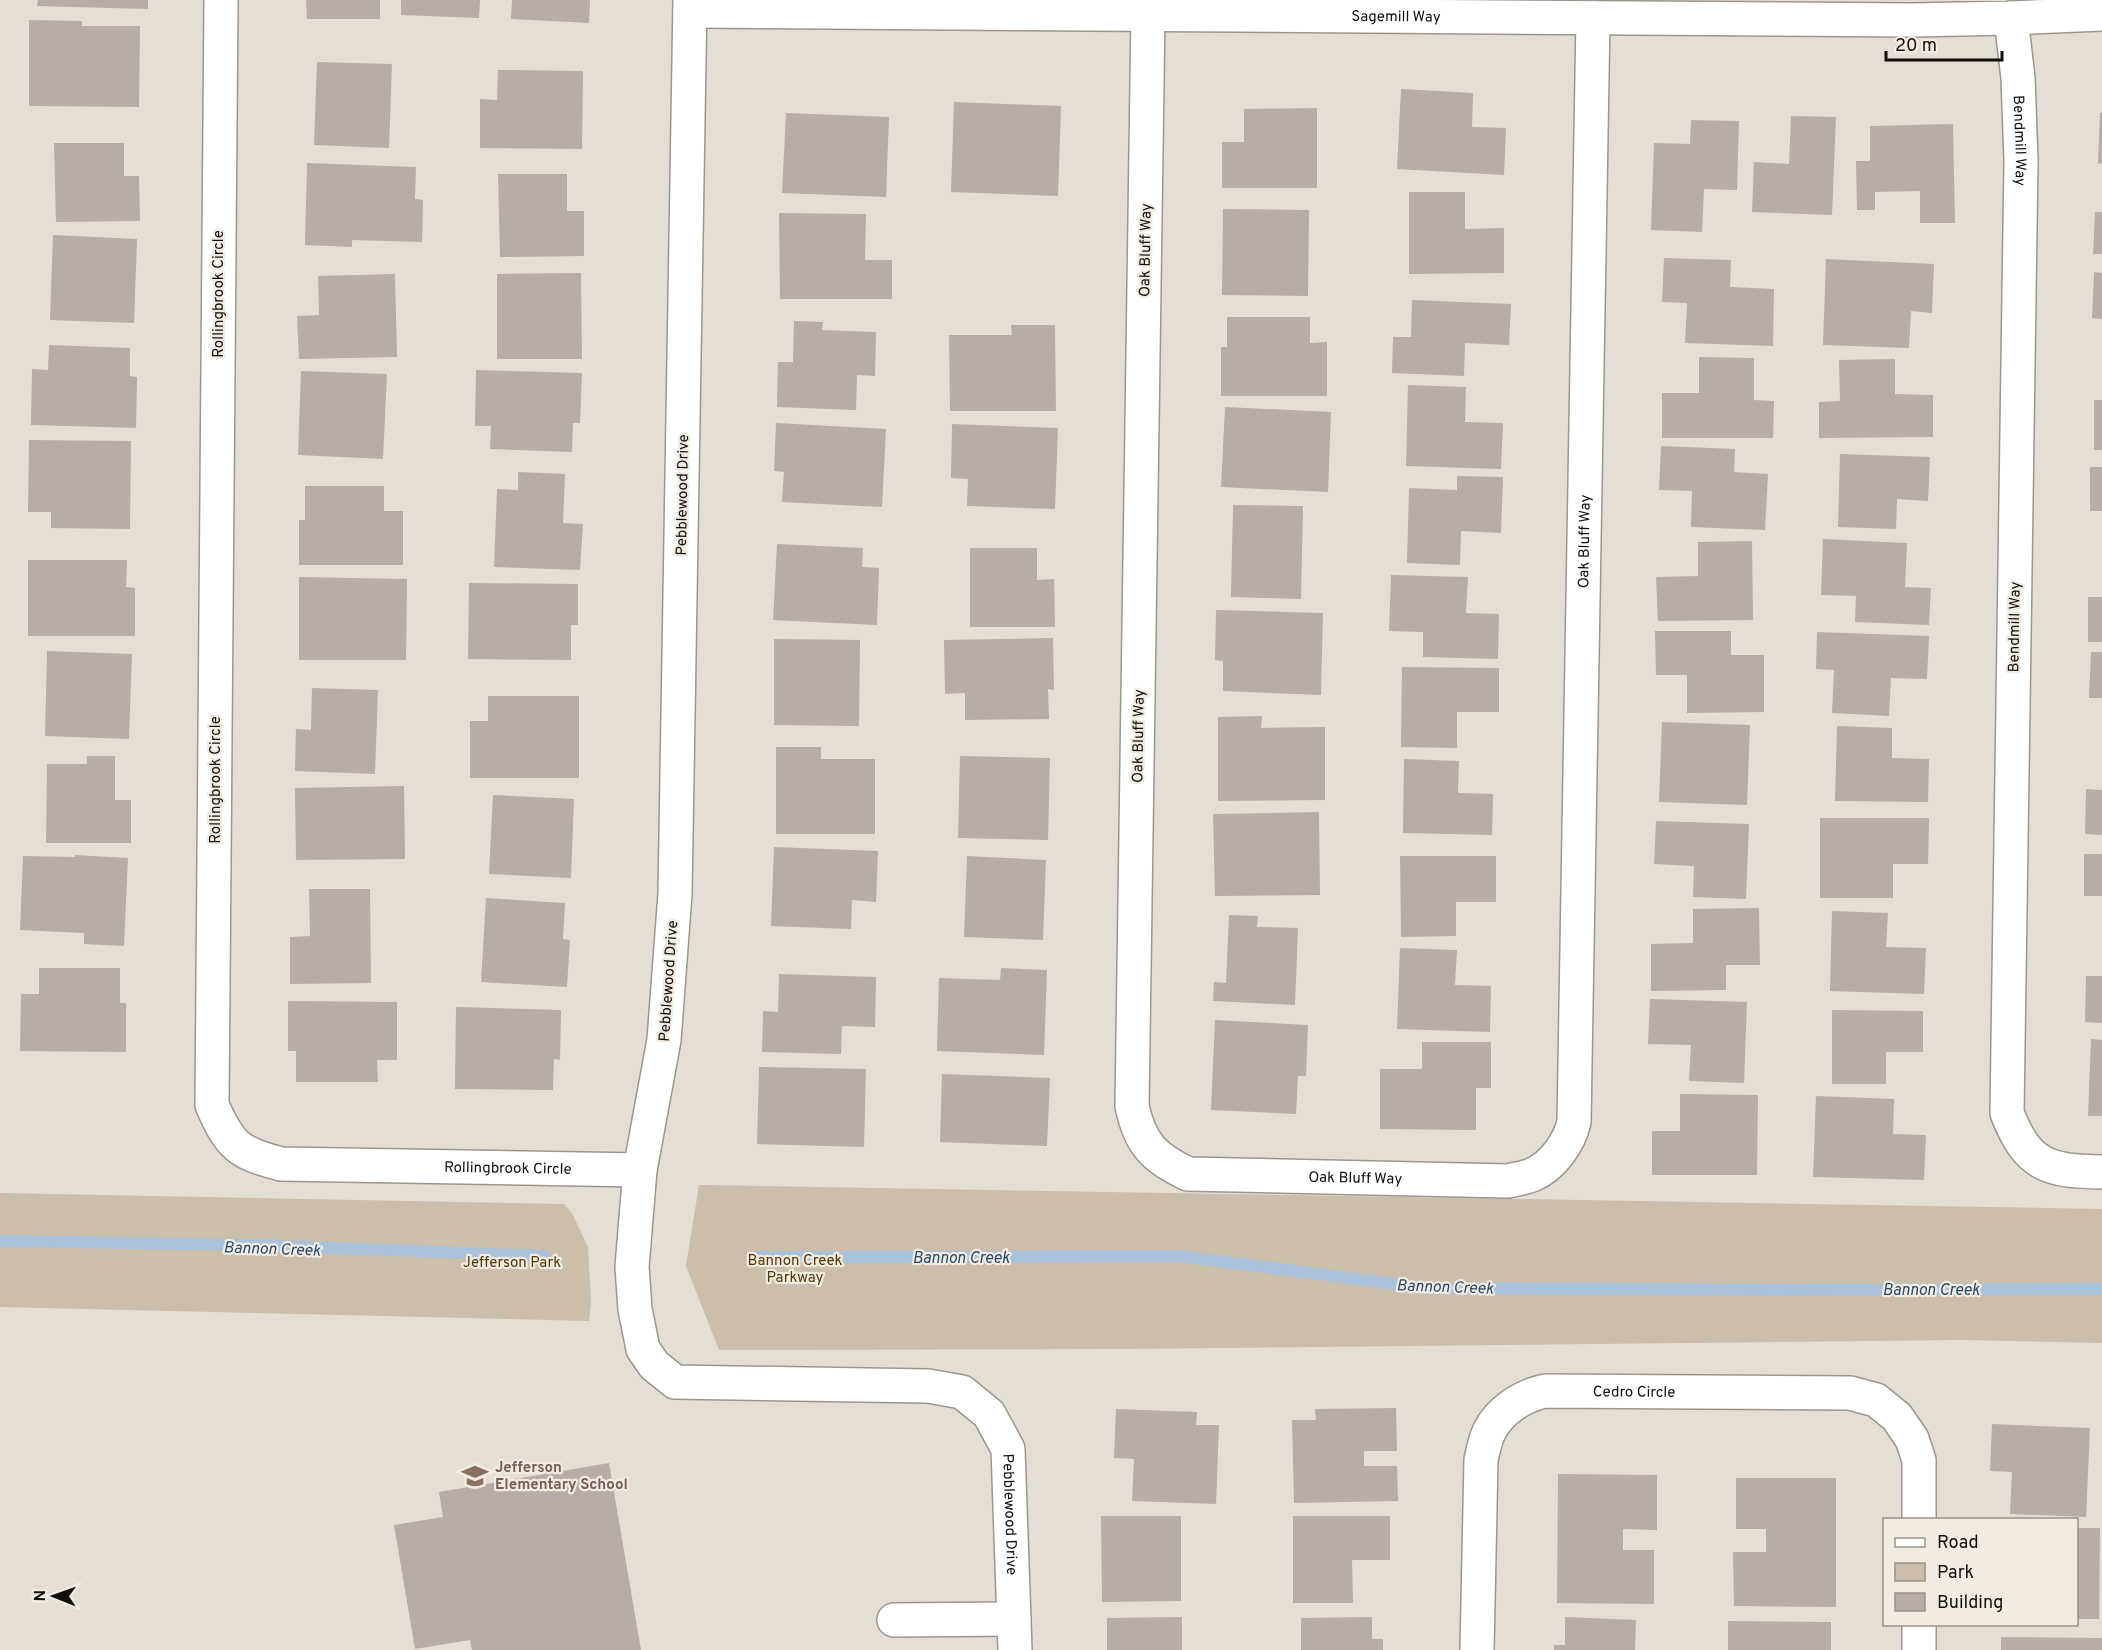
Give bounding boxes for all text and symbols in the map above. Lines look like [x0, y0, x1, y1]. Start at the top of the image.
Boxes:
street label: Sagemill Way [1351, 8, 1441, 28]
scale bar [1886, 24, 2002, 62]
text: 20 m [1895, 35, 1937, 58]
street label: Bendmill Way [2008, 95, 2029, 186]
street label: Oak Bluff Way [1136, 203, 1157, 297]
street label: Rollingbrook Circle [210, 230, 229, 358]
street label: Pebblewood Drive [673, 434, 694, 556]
street label: Oak Bluff Way [1575, 494, 1596, 588]
street label: Bendmill Way [2005, 581, 2026, 673]
street label: Oak Bluff Way [1129, 689, 1150, 783]
street label: Rollingbrook Circle [207, 716, 226, 844]
street label: Pebblewood Drive [656, 920, 683, 1042]
street label: Rollingbrook Circle [444, 1159, 572, 1180]
street label: Oak Bluff Way [1308, 1169, 1402, 1190]
water label: Bannon Creek [223, 1238, 322, 1262]
water label: Bannon Creek [913, 1249, 1010, 1269]
park label: Bannon Creek Parkway [747, 1252, 843, 1288]
park label: Jefferson Park [463, 1254, 561, 1273]
water label: Bannon Creek [1396, 1276, 1495, 1300]
water label: Bannon Creek [1883, 1281, 1980, 1301]
street label: Cedro Circle [1593, 1383, 1675, 1403]
street label: Pebblewood Drive [997, 1453, 1020, 1576]
place label: Jefferson Elementary School [495, 1459, 628, 1495]
school or university icon: Jefferson Elementary School [460, 1461, 490, 1491]
legend [1883, 1518, 2078, 1626]
text: Road [1937, 1532, 1979, 1555]
text: Park [1937, 1562, 1974, 1585]
north arrow [24, 1566, 84, 1626]
text: N [31, 1590, 51, 1602]
text: Building [1937, 1592, 2003, 1615]

